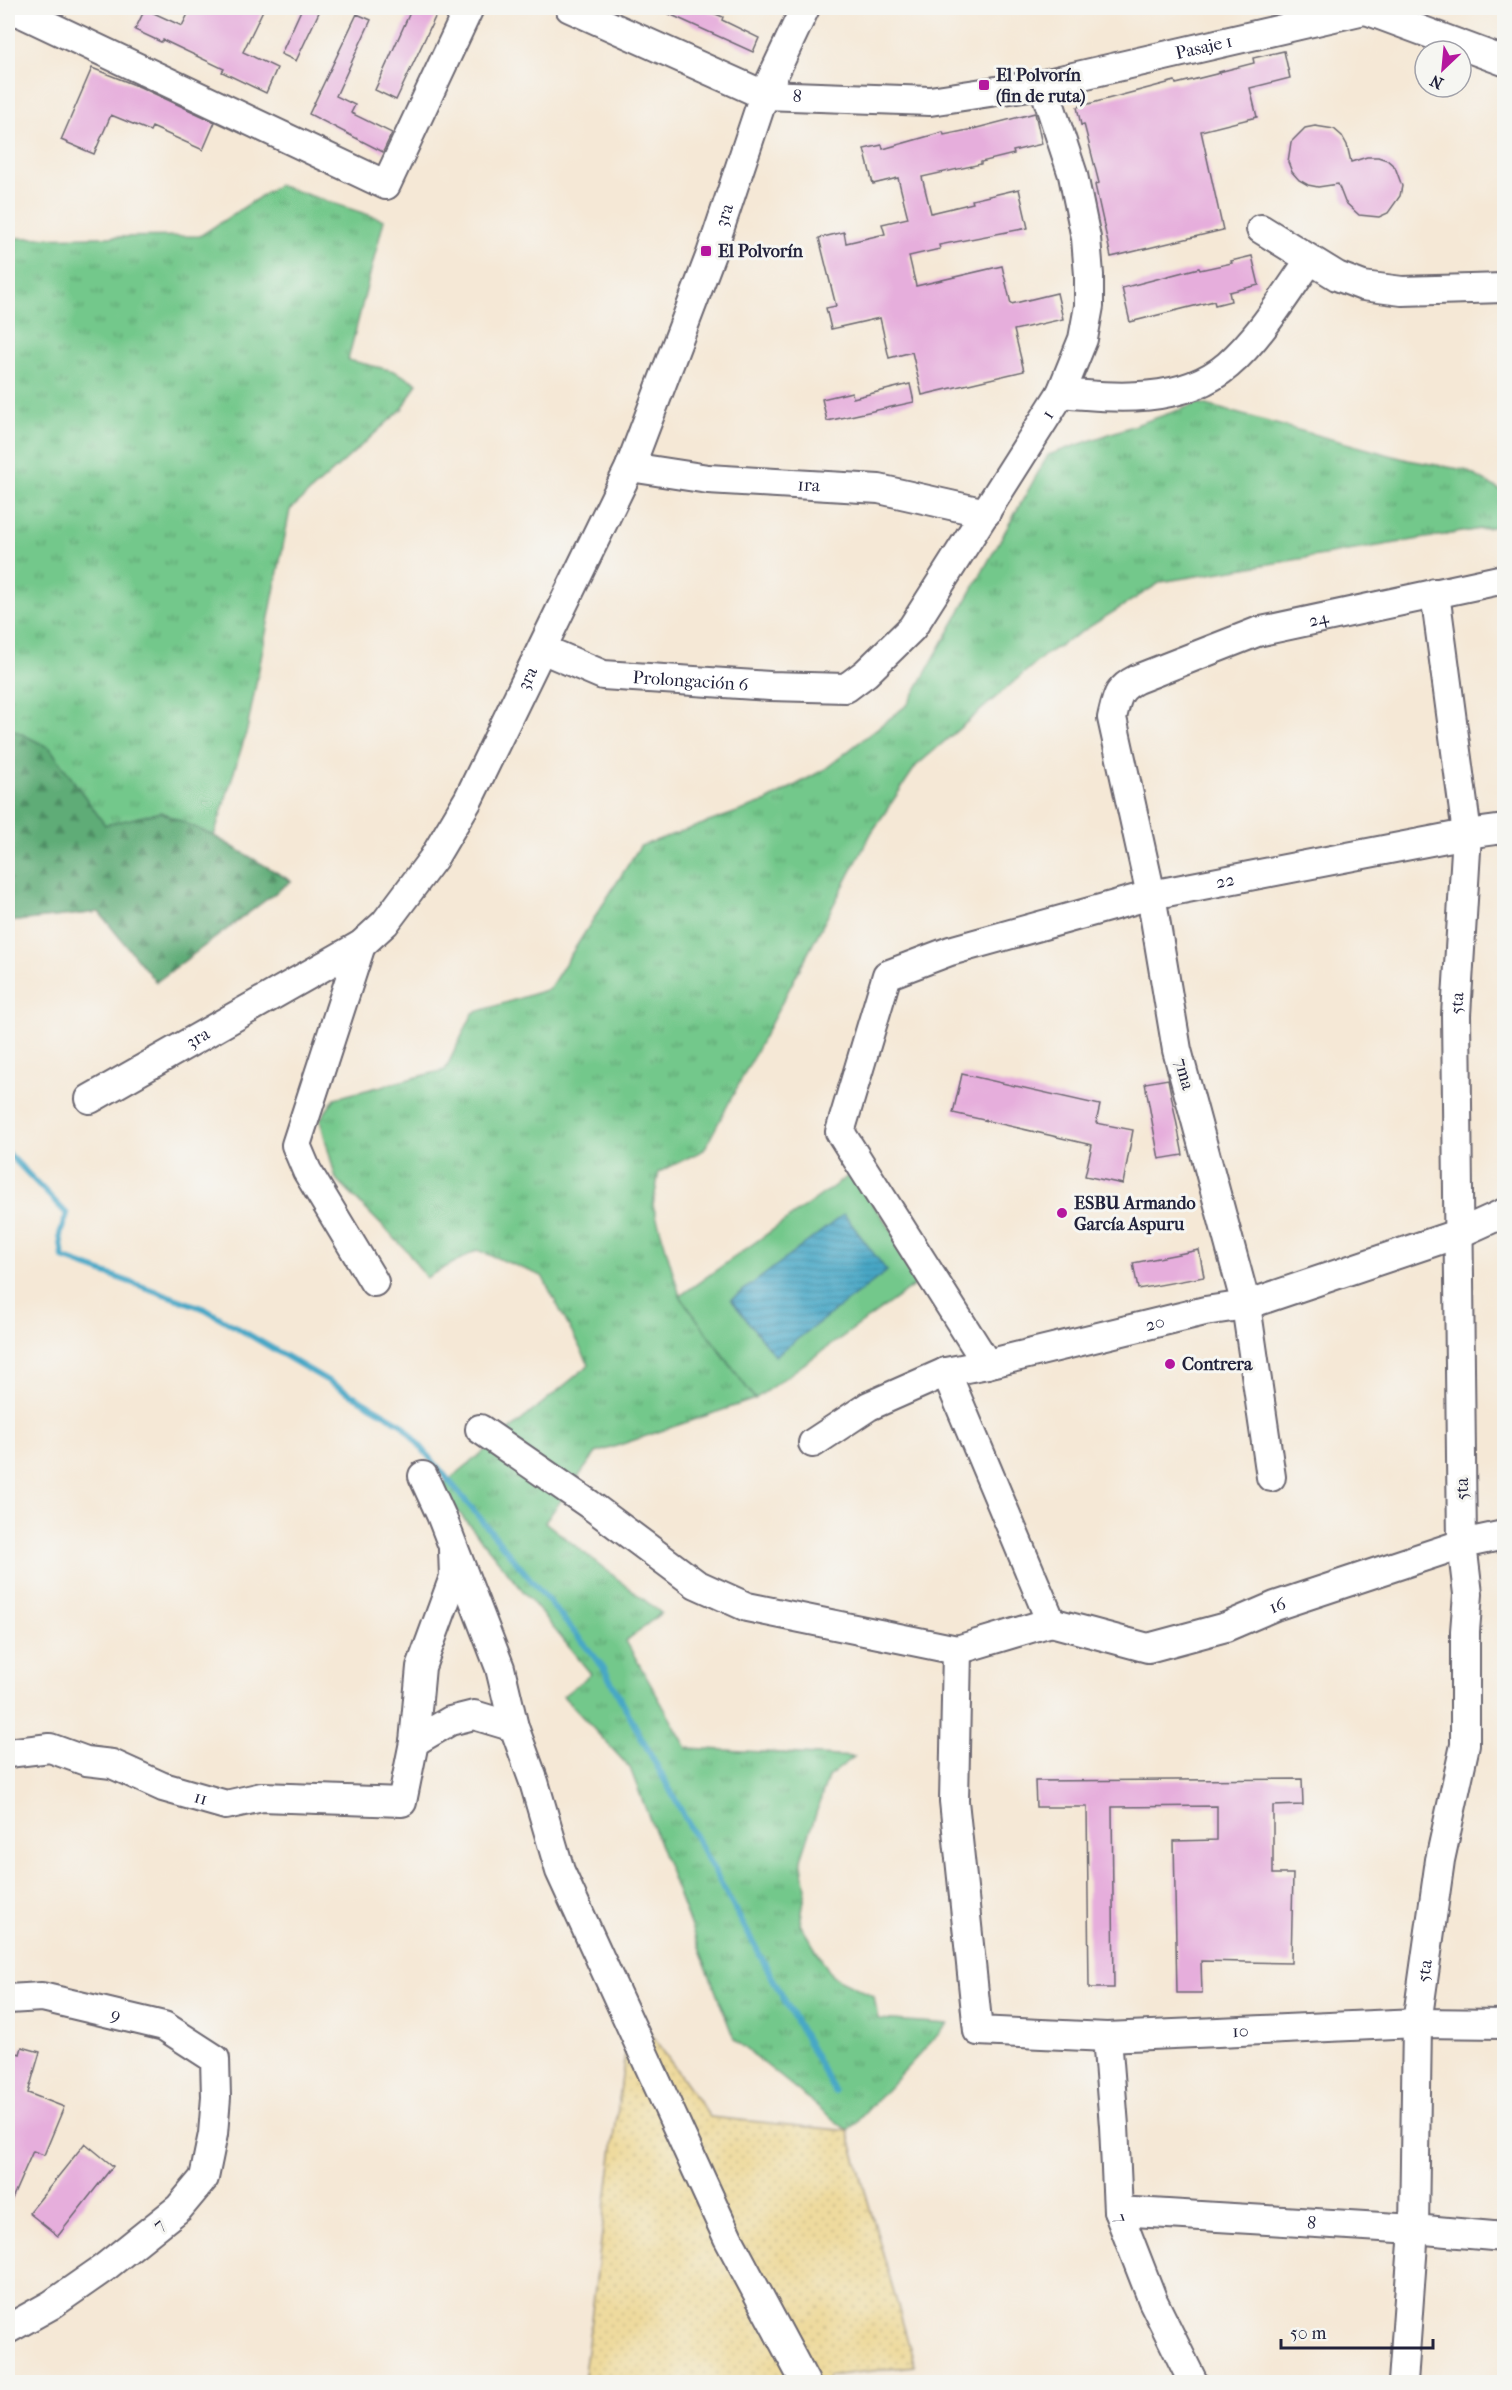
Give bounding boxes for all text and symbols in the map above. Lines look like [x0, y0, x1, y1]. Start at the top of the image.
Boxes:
street label: Pasaje 1 [1173, 30, 1234, 64]
north arrow [1413, 39, 1473, 99]
place label: El Polvorín (fin de ruta) [996, 65, 1086, 107]
text: N [1426, 70, 1446, 93]
marker: El Polvorín (fin de ruta) [977, 78, 991, 92]
street label: 8 [792, 86, 802, 107]
street label: 3ra [710, 200, 738, 230]
place label: El Polvorín [718, 241, 804, 262]
marker: El Polvorín [699, 244, 713, 258]
street label: 1 [1037, 406, 1058, 423]
street label: 1ra [797, 474, 821, 496]
street label: 24 [1307, 606, 1331, 631]
street label: 3ra [513, 663, 542, 694]
street label: Prolongación 6 [632, 666, 749, 695]
street label: 22 [1214, 869, 1236, 893]
street label: 5ta [1446, 991, 1468, 1015]
street label: 3ra [182, 1023, 214, 1053]
street label: 7ma [1170, 1056, 1198, 1093]
place label: ESBU Armando García Aspuru [1074, 1193, 1196, 1235]
marker: ESBU Armando García Aspuru [1055, 1206, 1069, 1220]
street label: 20 [1143, 1311, 1167, 1336]
place label: Contrera [1182, 1354, 1253, 1375]
marker: Contrera [1163, 1357, 1177, 1371]
street label: 5ta [1452, 1477, 1473, 1500]
street label: 16 [1266, 1593, 1289, 1618]
street label: 11 [192, 1786, 210, 1810]
street label: 5ta [1412, 1958, 1436, 1984]
street label: 9 [109, 2003, 123, 2026]
street label: 10 [1232, 2020, 1249, 2042]
street label: 7 [1109, 2210, 1132, 2226]
street label: 8 [1306, 2212, 1317, 2234]
street label: 7 [149, 2214, 169, 2236]
scale bar [1281, 2312, 1432, 2350]
text: 50 m [1290, 2323, 1327, 2344]

